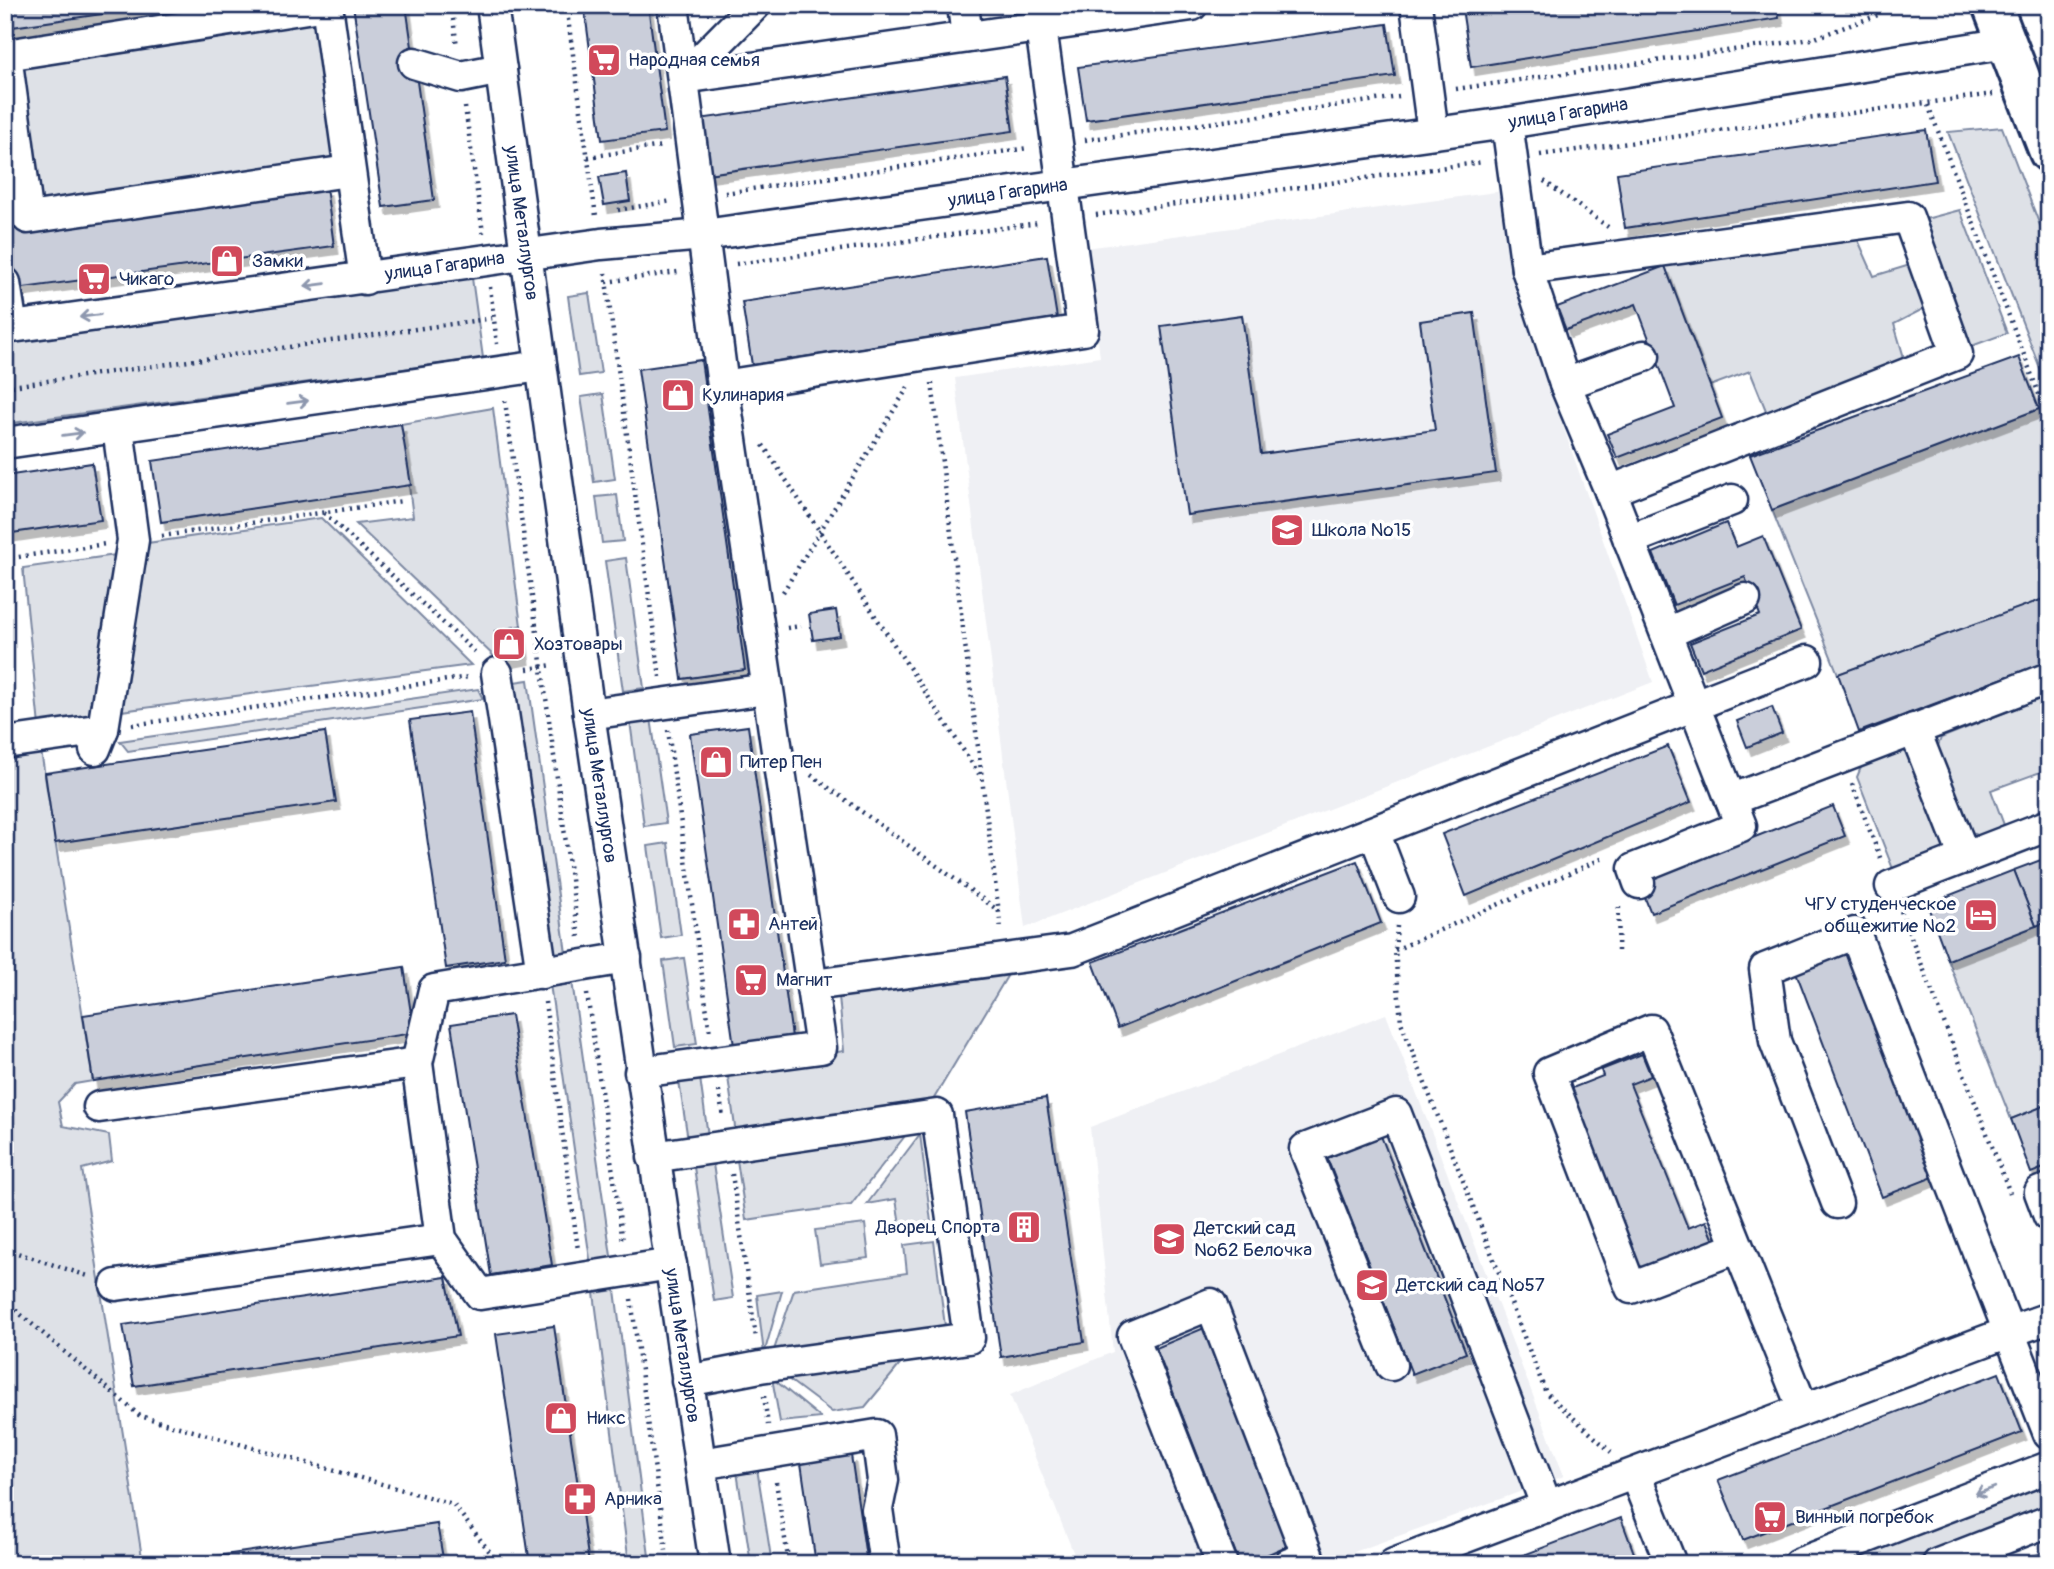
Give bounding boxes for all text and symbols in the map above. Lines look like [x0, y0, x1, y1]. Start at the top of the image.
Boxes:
supermarket icon: Народная семья [585, 41, 623, 79]
place label: Народная семья [628, 48, 760, 72]
street label: улица Гагарина [1506, 92, 1630, 135]
street label: улица Металлургов [499, 143, 544, 302]
street label: улица Гагарина [945, 172, 1069, 213]
shop icon: Замки [208, 242, 246, 280]
street label: улица Гагарина [382, 246, 506, 286]
place label: Замки [252, 249, 304, 273]
supermarket icon: Чикаго [75, 260, 113, 298]
place label: Чикаго [119, 267, 174, 291]
one-way arrow [304, 279, 327, 292]
one-way arrow [79, 310, 102, 323]
shop icon: Кулинария [659, 376, 697, 414]
place label: Кулинария [702, 383, 784, 407]
one-way arrow [286, 395, 309, 408]
one-way arrow [61, 427, 84, 440]
school or university icon: Школа №15 [1268, 511, 1306, 549]
place label: Школа №15 [1312, 518, 1411, 542]
shop icon: Хозтовары [490, 625, 528, 663]
place label: Хозтовары [534, 632, 623, 656]
street label: улица Металлургов [576, 706, 623, 865]
shop icon: Питер Пен [697, 743, 735, 781]
place label: Питер Пен [740, 750, 822, 774]
place label: ЧГУ студенческое общежитие №2 [1805, 892, 1957, 938]
hotel icon: ЧГУ студенческое общежитие №2 [1962, 896, 2000, 934]
pharmacy icon: Антей [725, 905, 763, 943]
place label: Антей [768, 912, 818, 936]
supermarket icon: Магнит [732, 961, 770, 999]
place label: Магнит [776, 968, 833, 992]
building icon: Дворец Спорта [1005, 1208, 1043, 1246]
place label: Дворец Спорта [875, 1215, 1000, 1239]
place label: Детский сад №62 Белочка [1193, 1216, 1312, 1262]
school or university icon: Детский сад №62 Белочка [1150, 1220, 1188, 1258]
street label: улица Металлургов [659, 1266, 706, 1424]
school or university icon: Детский сад №57 [1353, 1266, 1391, 1304]
place label: Детский сад №57 [1395, 1273, 1545, 1297]
shop icon: Никс [542, 1399, 580, 1437]
place label: Никс [586, 1406, 626, 1430]
pharmacy icon: Арника [561, 1480, 599, 1518]
one-way arrow [1975, 1486, 1997, 1499]
place label: Арника [604, 1487, 662, 1511]
supermarket icon: Винный погребок [1751, 1498, 1789, 1536]
place label: Винный погребок [1795, 1505, 1934, 1529]

